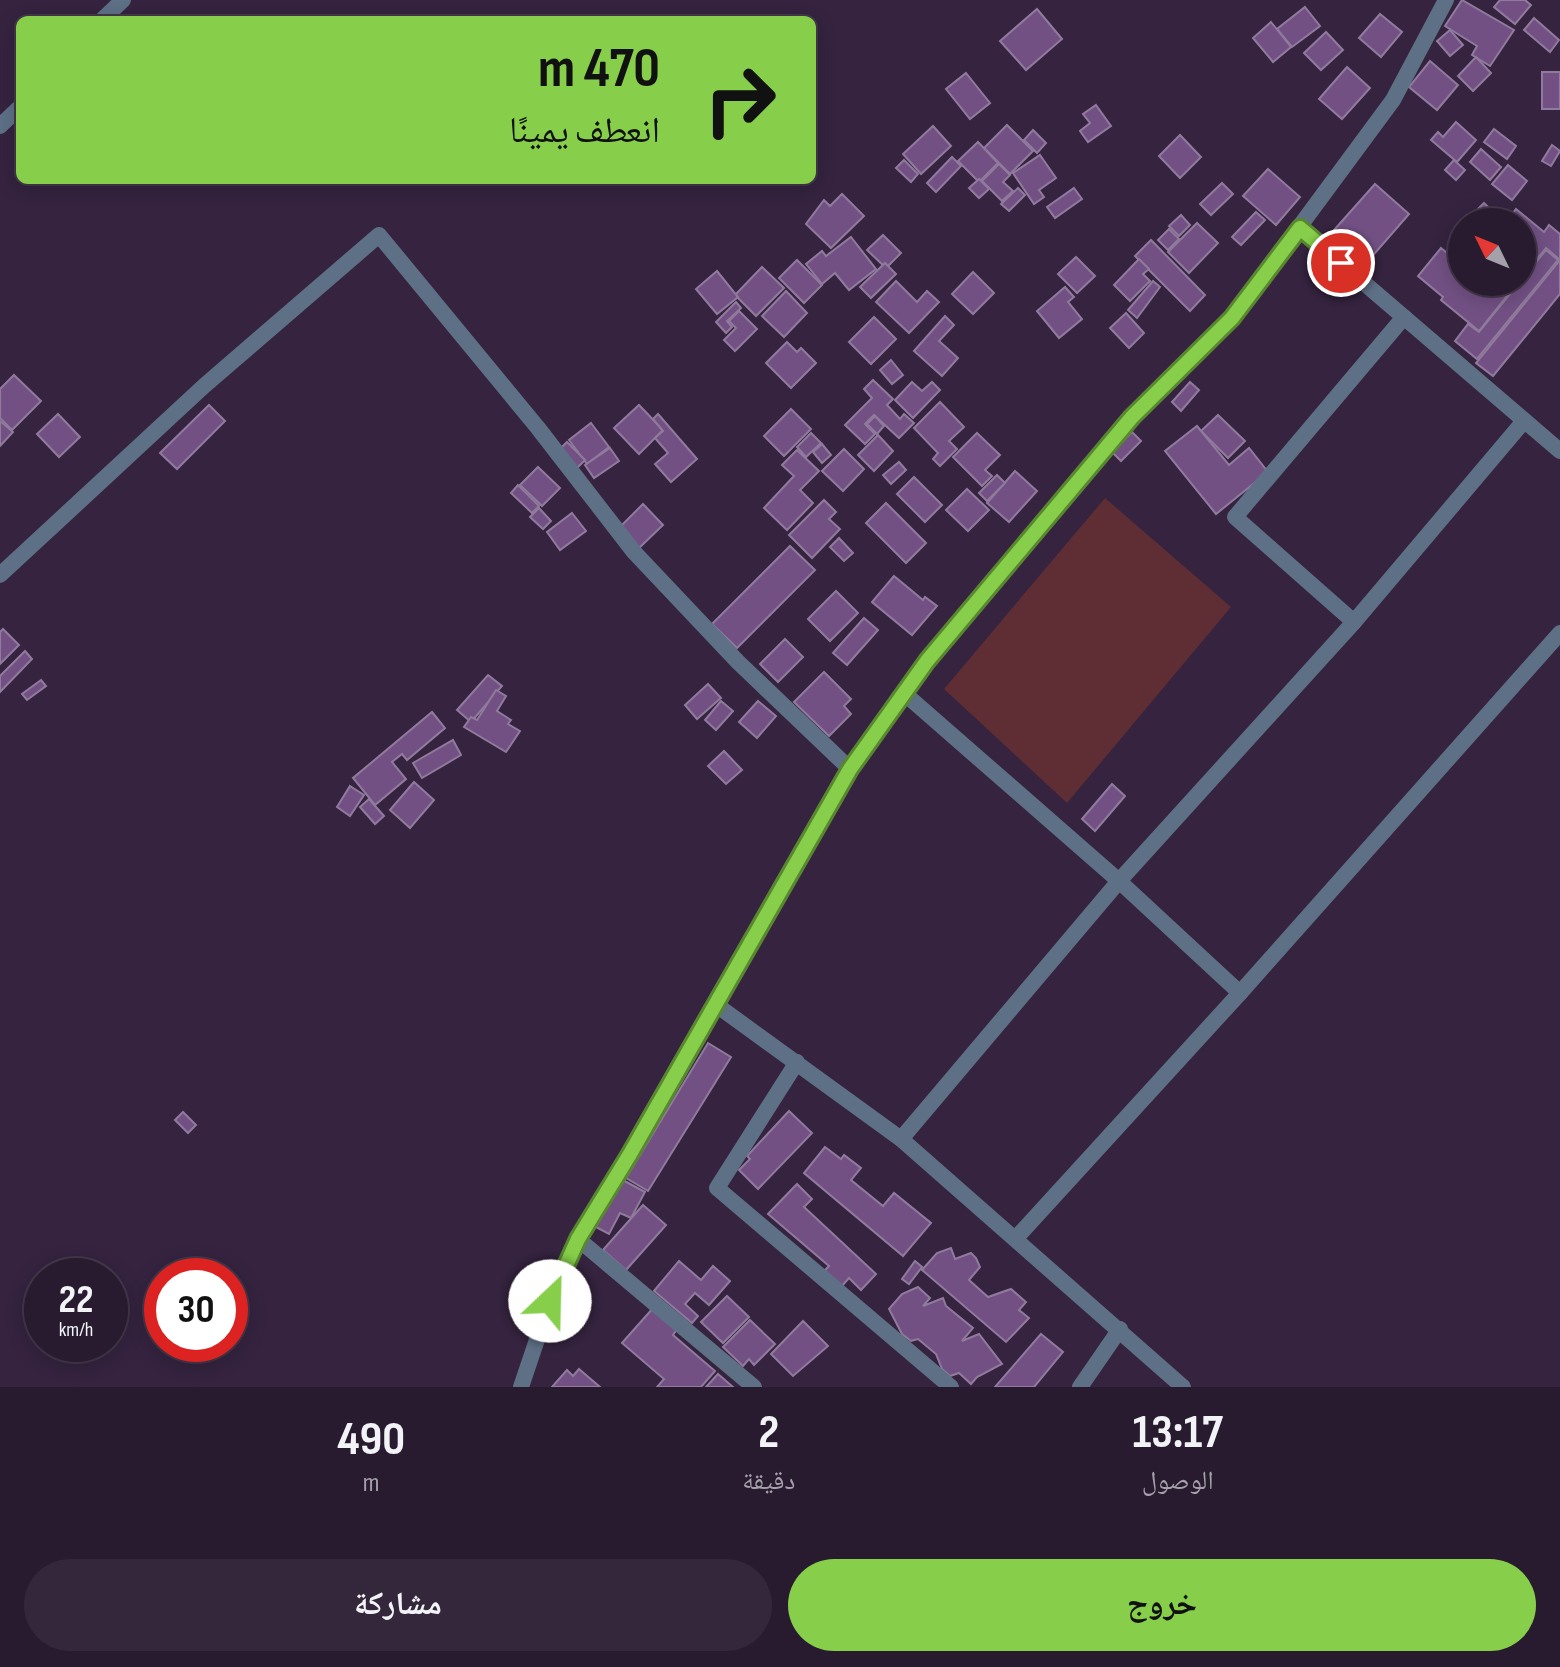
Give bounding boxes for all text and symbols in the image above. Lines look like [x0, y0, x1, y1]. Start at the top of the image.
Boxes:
text: 470 m [538, 36, 660, 103]
icon: right [688, 48, 792, 152]
text: انعطف يمينًا [509, 110, 660, 153]
north arrow [1448, 208, 1536, 296]
map controls [1448, 208, 1536, 296]
pin [1307, 229, 1375, 297]
icon: arrive [1319, 241, 1363, 285]
speed limit sign: 30 [144, 1258, 248, 1362]
position arrow [508, 1259, 592, 1343]
text: 22 [58, 1276, 94, 1324]
text: km/h [59, 1318, 93, 1342]
text: 2 [758, 1404, 779, 1461]
text: 13:17 [1132, 1404, 1223, 1461]
text: 490 [337, 1411, 405, 1468]
text: دقيقة [742, 1466, 795, 1497]
text: الوصول [1142, 1466, 1214, 1497]
text: m [363, 1468, 380, 1499]
button: مشاركة [24, 1559, 772, 1651]
button: خروج [788, 1559, 1536, 1651]

